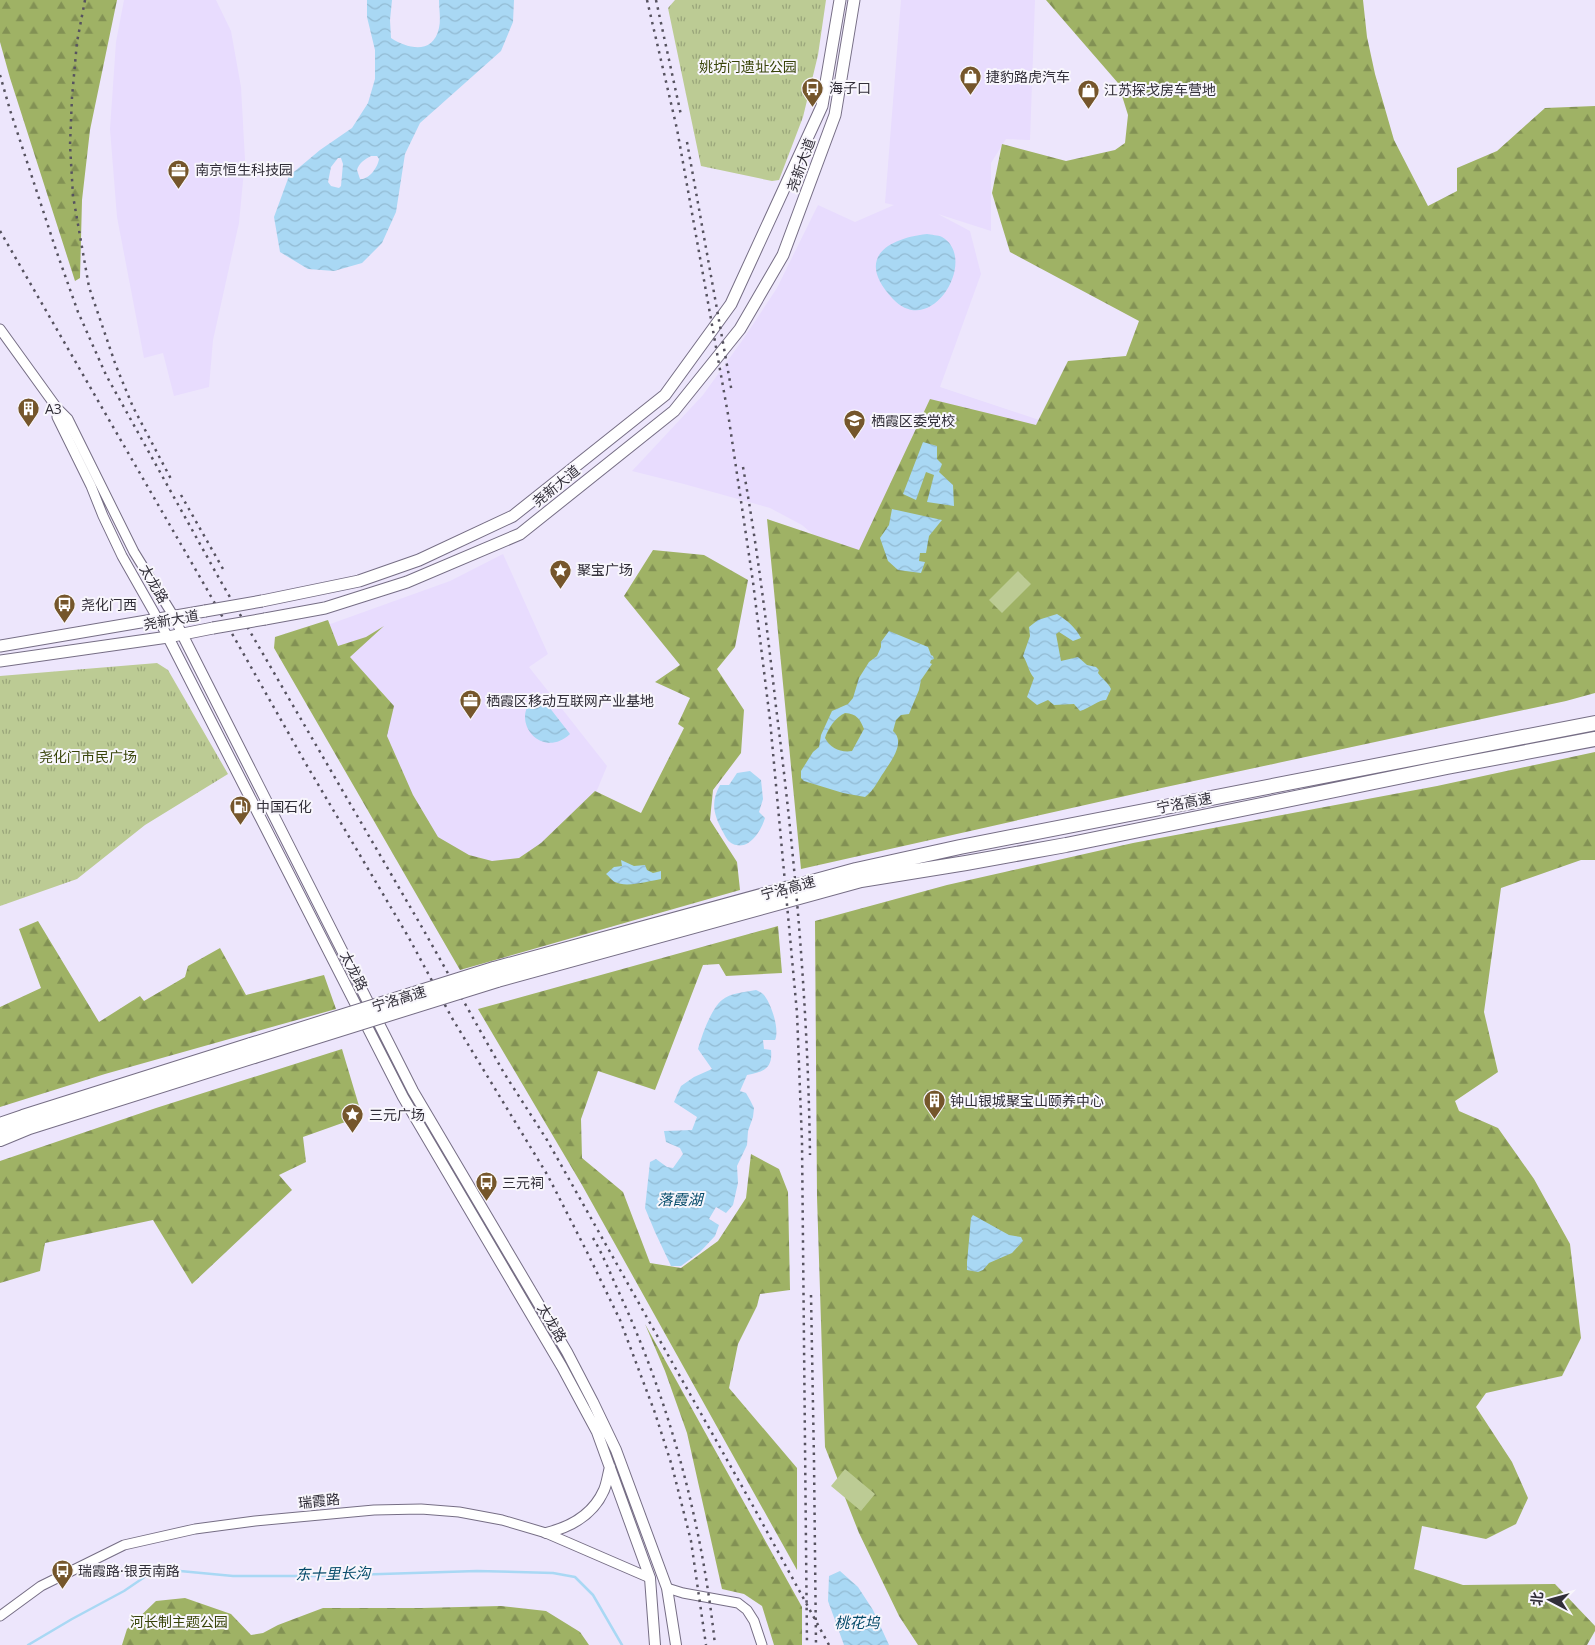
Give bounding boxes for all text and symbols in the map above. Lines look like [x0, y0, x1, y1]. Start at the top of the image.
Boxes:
park label: 姚坊门遗址公园 [699, 57, 797, 76]
shop icon: 捷豹路虎汽车 [958, 65, 982, 96]
place label: 捷豹路虎汽车 [986, 67, 1070, 86]
bus stop icon: 海子口 [801, 76, 825, 107]
place label: 海子口 [829, 78, 871, 97]
shop icon: 江苏探戈房车营地 [1076, 78, 1100, 109]
place label: 江苏探戈房车营地 [1104, 80, 1216, 99]
street label: 尧新大道 [782, 135, 819, 194]
office icon: 南京恒生科技园 [167, 158, 191, 189]
place label: 南京恒生科技园 [195, 160, 293, 179]
building icon: A3 [17, 397, 41, 428]
place label: A3 [45, 399, 62, 418]
school or university icon: 栖霞区委党校 [843, 409, 867, 440]
place label: 栖霞区委党校 [871, 411, 955, 430]
street label: 尧新大道 [528, 461, 583, 511]
place icon: 聚宝广场 [549, 558, 573, 589]
place label: 聚宝广场 [577, 560, 633, 579]
street label: 太龙路 [136, 561, 173, 607]
bus stop icon: 尧化门西 [53, 593, 77, 624]
place label: 尧化门西 [81, 595, 137, 614]
street label: 尧新大道 [142, 605, 200, 634]
office icon: 栖霞区移动互联网产业基地 [458, 689, 482, 720]
place label: 栖霞区移动互联网产业基地 [486, 691, 654, 710]
park label: 尧化门市民广场 [39, 747, 137, 766]
street label: 宁洛高速 [1155, 788, 1213, 817]
fuel station icon: 中国石化 [228, 795, 252, 826]
place label: 中国石化 [256, 797, 312, 816]
street label: 宁洛高速 [758, 871, 817, 904]
street label: 太龙路 [336, 948, 372, 994]
street label: 宁洛高速 [369, 981, 428, 1016]
building icon: 钟山银城聚宝山颐养中心 [922, 1089, 946, 1120]
place label: 钟山银城聚宝山颐养中心 [950, 1091, 1104, 1110]
place icon: 三元广场 [341, 1103, 365, 1134]
place label: 三元广场 [369, 1105, 425, 1124]
bus stop icon: 三元祠 [474, 1171, 498, 1202]
place label: 三元祠 [502, 1173, 544, 1192]
water label: 落霞湖 [657, 1189, 704, 1209]
street label: 太龙路 [533, 1300, 571, 1346]
street label: 瑞霞路 [297, 1489, 341, 1512]
bus stop icon: 瑞霞路·银贡南路 [50, 1559, 74, 1590]
place label: 瑞霞路·银贡南路 [78, 1561, 180, 1580]
water label: 东十里长沟 [295, 1562, 373, 1584]
north arrow [1525, 1575, 1575, 1625]
text: 北 [1526, 1591, 1547, 1607]
park label: 河长制主题公园 [130, 1612, 228, 1631]
water label: 桃花坞 [834, 1612, 880, 1632]

